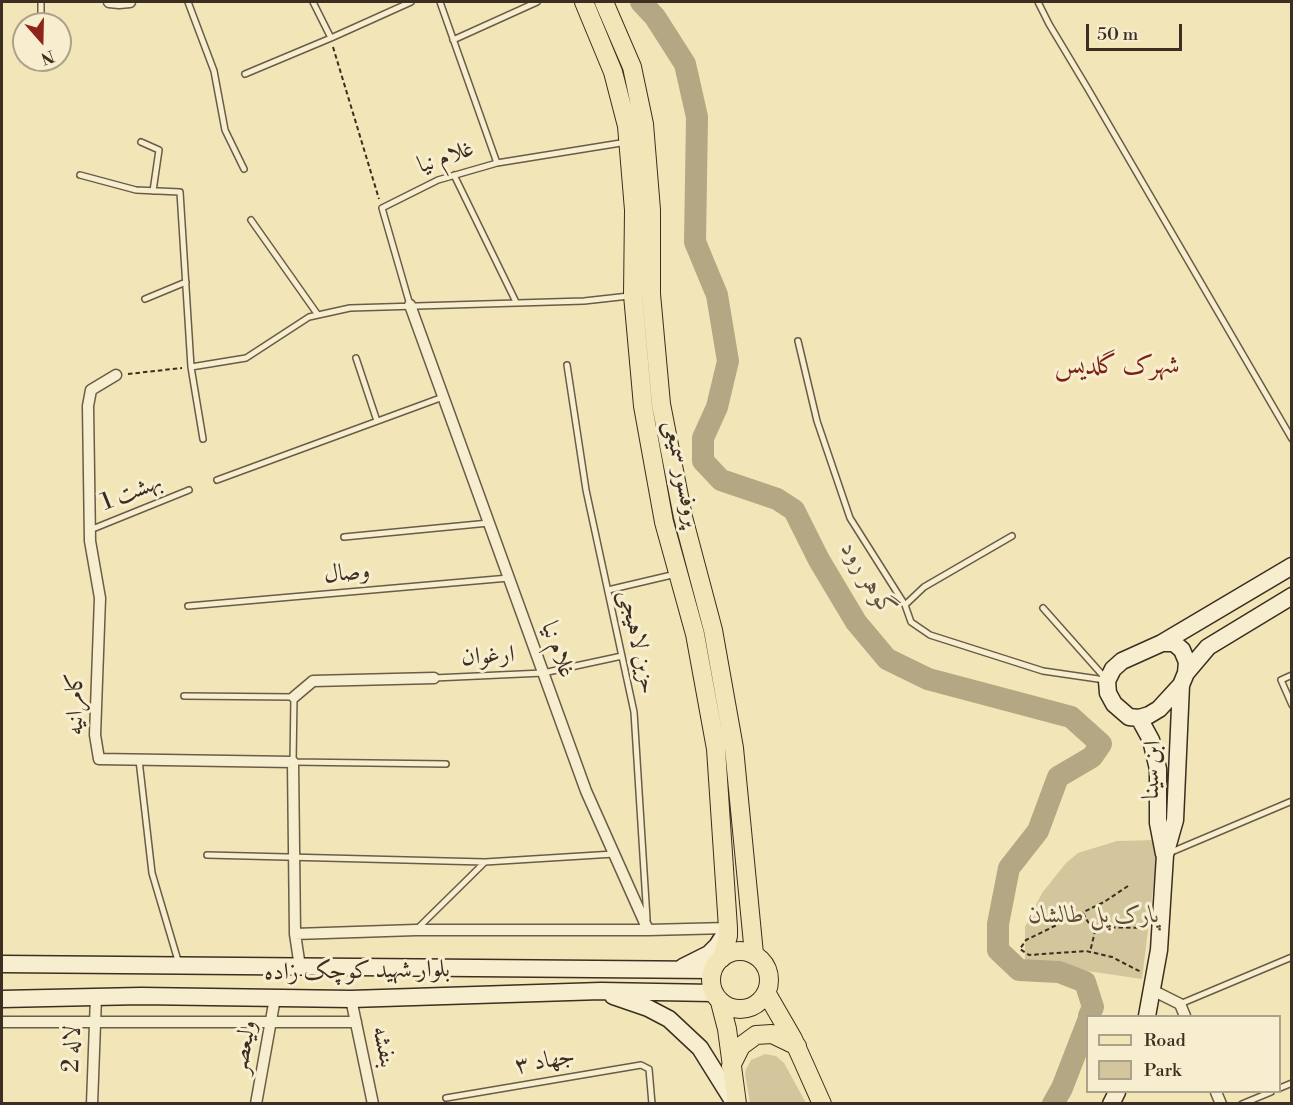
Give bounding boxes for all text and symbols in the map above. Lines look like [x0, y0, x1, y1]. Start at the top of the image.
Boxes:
north arrow [12, 12, 72, 72]
scale bar [1089, 12, 1185, 50]
text: 50 m [1097, 23, 1138, 46]
text: N [38, 45, 57, 69]
street label: غلام نیا [414, 135, 478, 181]
district label: شهرک گلدیس [1054, 351, 1180, 383]
street label: پروفسور سمیعی [657, 418, 705, 530]
street label: بهشت 1 [97, 468, 167, 518]
water label: گوهر رود [832, 536, 904, 624]
street label: وصال [323, 558, 371, 590]
street label: حزین لاهیجی [612, 587, 662, 697]
street label: غلام نیا [534, 618, 580, 682]
street label: ارغوان [461, 641, 515, 673]
street label: کامرانیه [62, 672, 90, 736]
street label: ابن سینا [1138, 740, 1168, 800]
park label: پارک پل طالشان [1028, 902, 1160, 930]
street label: بلوار شهید کوچک زاده [264, 956, 450, 988]
legend [1086, 1015, 1281, 1093]
street label: ولیعصر [226, 1018, 264, 1076]
street label: بنفشه [365, 1024, 401, 1070]
street label: لاله 2 [58, 1025, 88, 1073]
text: Road [1144, 1029, 1186, 1052]
street label: جهاد ۳ [513, 1043, 577, 1081]
text: Park [1144, 1059, 1181, 1082]

